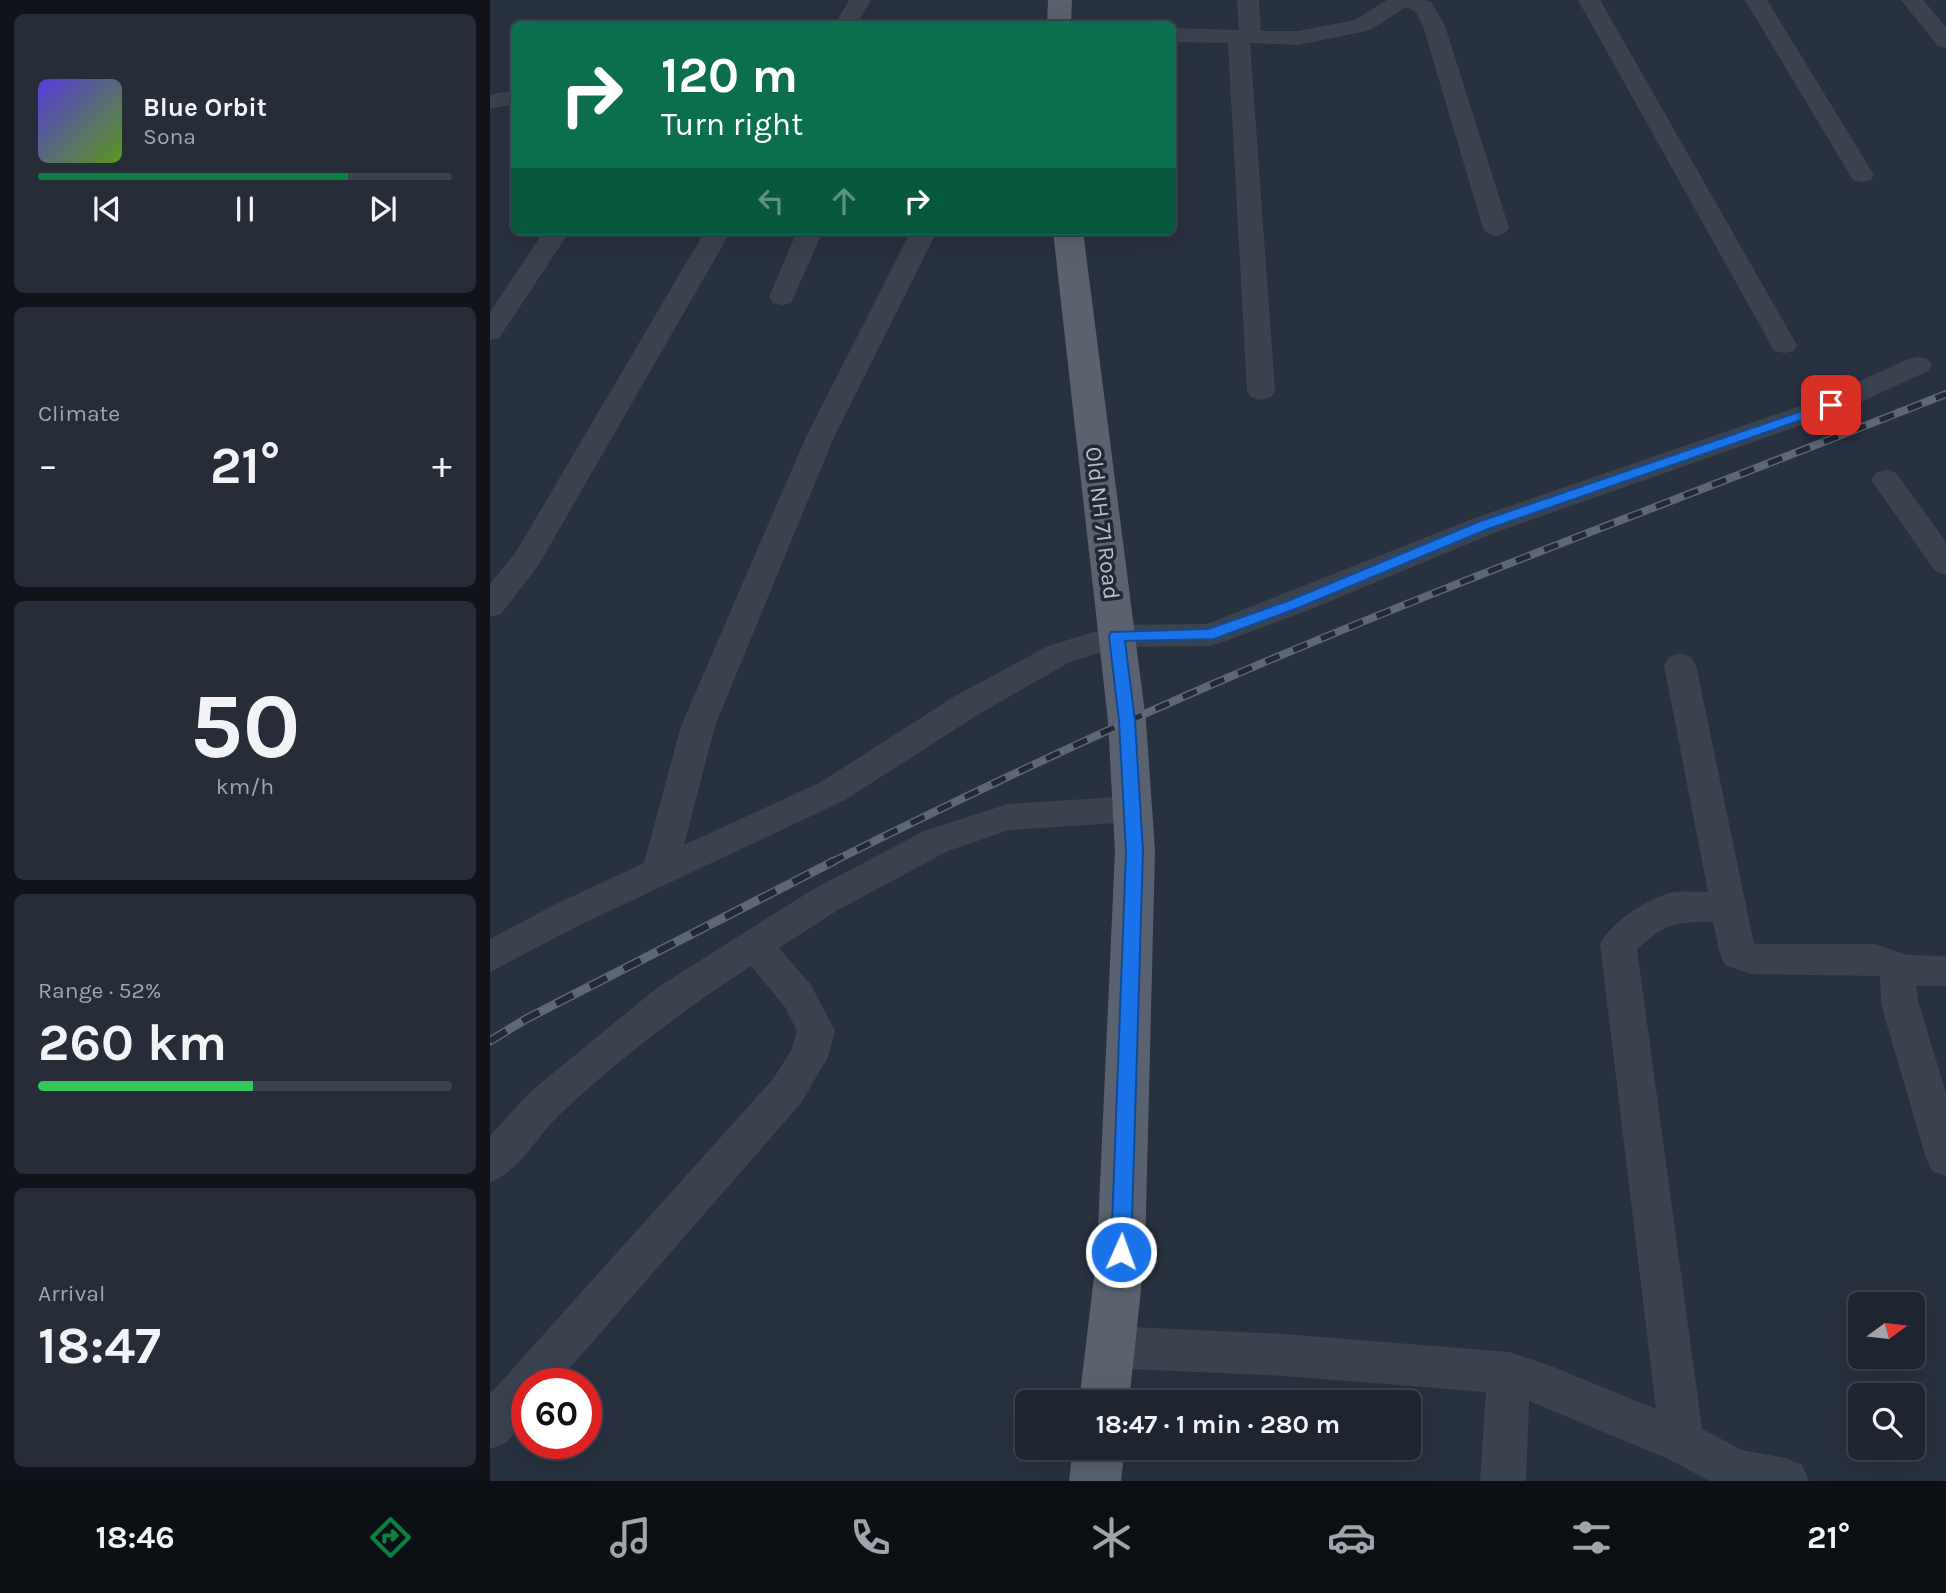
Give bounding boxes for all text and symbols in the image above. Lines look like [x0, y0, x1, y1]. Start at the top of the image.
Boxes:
text: 120 m [661, 47, 798, 104]
icon: right [546, 49, 637, 140]
text: Blue Orbit [143, 92, 267, 123]
text: Turn right [661, 106, 803, 143]
text: Sona [143, 123, 196, 150]
icon: left [752, 182, 790, 220]
icon: ahead [825, 182, 863, 220]
icon: right [898, 182, 936, 220]
icon: previous [88, 190, 126, 228]
icon: pause [226, 190, 264, 228]
icon: next [364, 190, 402, 228]
pin [1801, 375, 1861, 435]
icon: arrive [1812, 386, 1850, 424]
text: Climate [38, 400, 120, 427]
text: 21° [210, 435, 280, 496]
text: − [38, 443, 58, 488]
text: + [432, 443, 452, 488]
street label: Old NH 71 Road [1080, 445, 1125, 601]
text: 50 [190, 674, 300, 780]
text: km/h [216, 773, 274, 800]
text: Range · 52% [38, 977, 161, 1004]
text: 260 km [38, 1012, 227, 1073]
position arrow [1084, 1215, 1158, 1289]
text: Arrival [38, 1280, 105, 1307]
north arrow [1848, 1292, 1925, 1368]
map controls [1848, 1292, 1925, 1460]
text: 18:47 [38, 1315, 161, 1376]
speed limit sign: 60 [511, 1368, 602, 1459]
button: search [1848, 1383, 1925, 1460]
text: 18:47 · 1 min · 280 m [1096, 1409, 1340, 1440]
icon: directions [366, 1513, 415, 1562]
icon: music [606, 1513, 655, 1562]
icon: phone [846, 1513, 895, 1562]
icon: climate [1087, 1513, 1136, 1562]
icon: car [1327, 1513, 1376, 1562]
icon: filters [1567, 1513, 1616, 1562]
text: 18:46 [96, 1519, 175, 1556]
text: 21° [1807, 1519, 1850, 1556]

